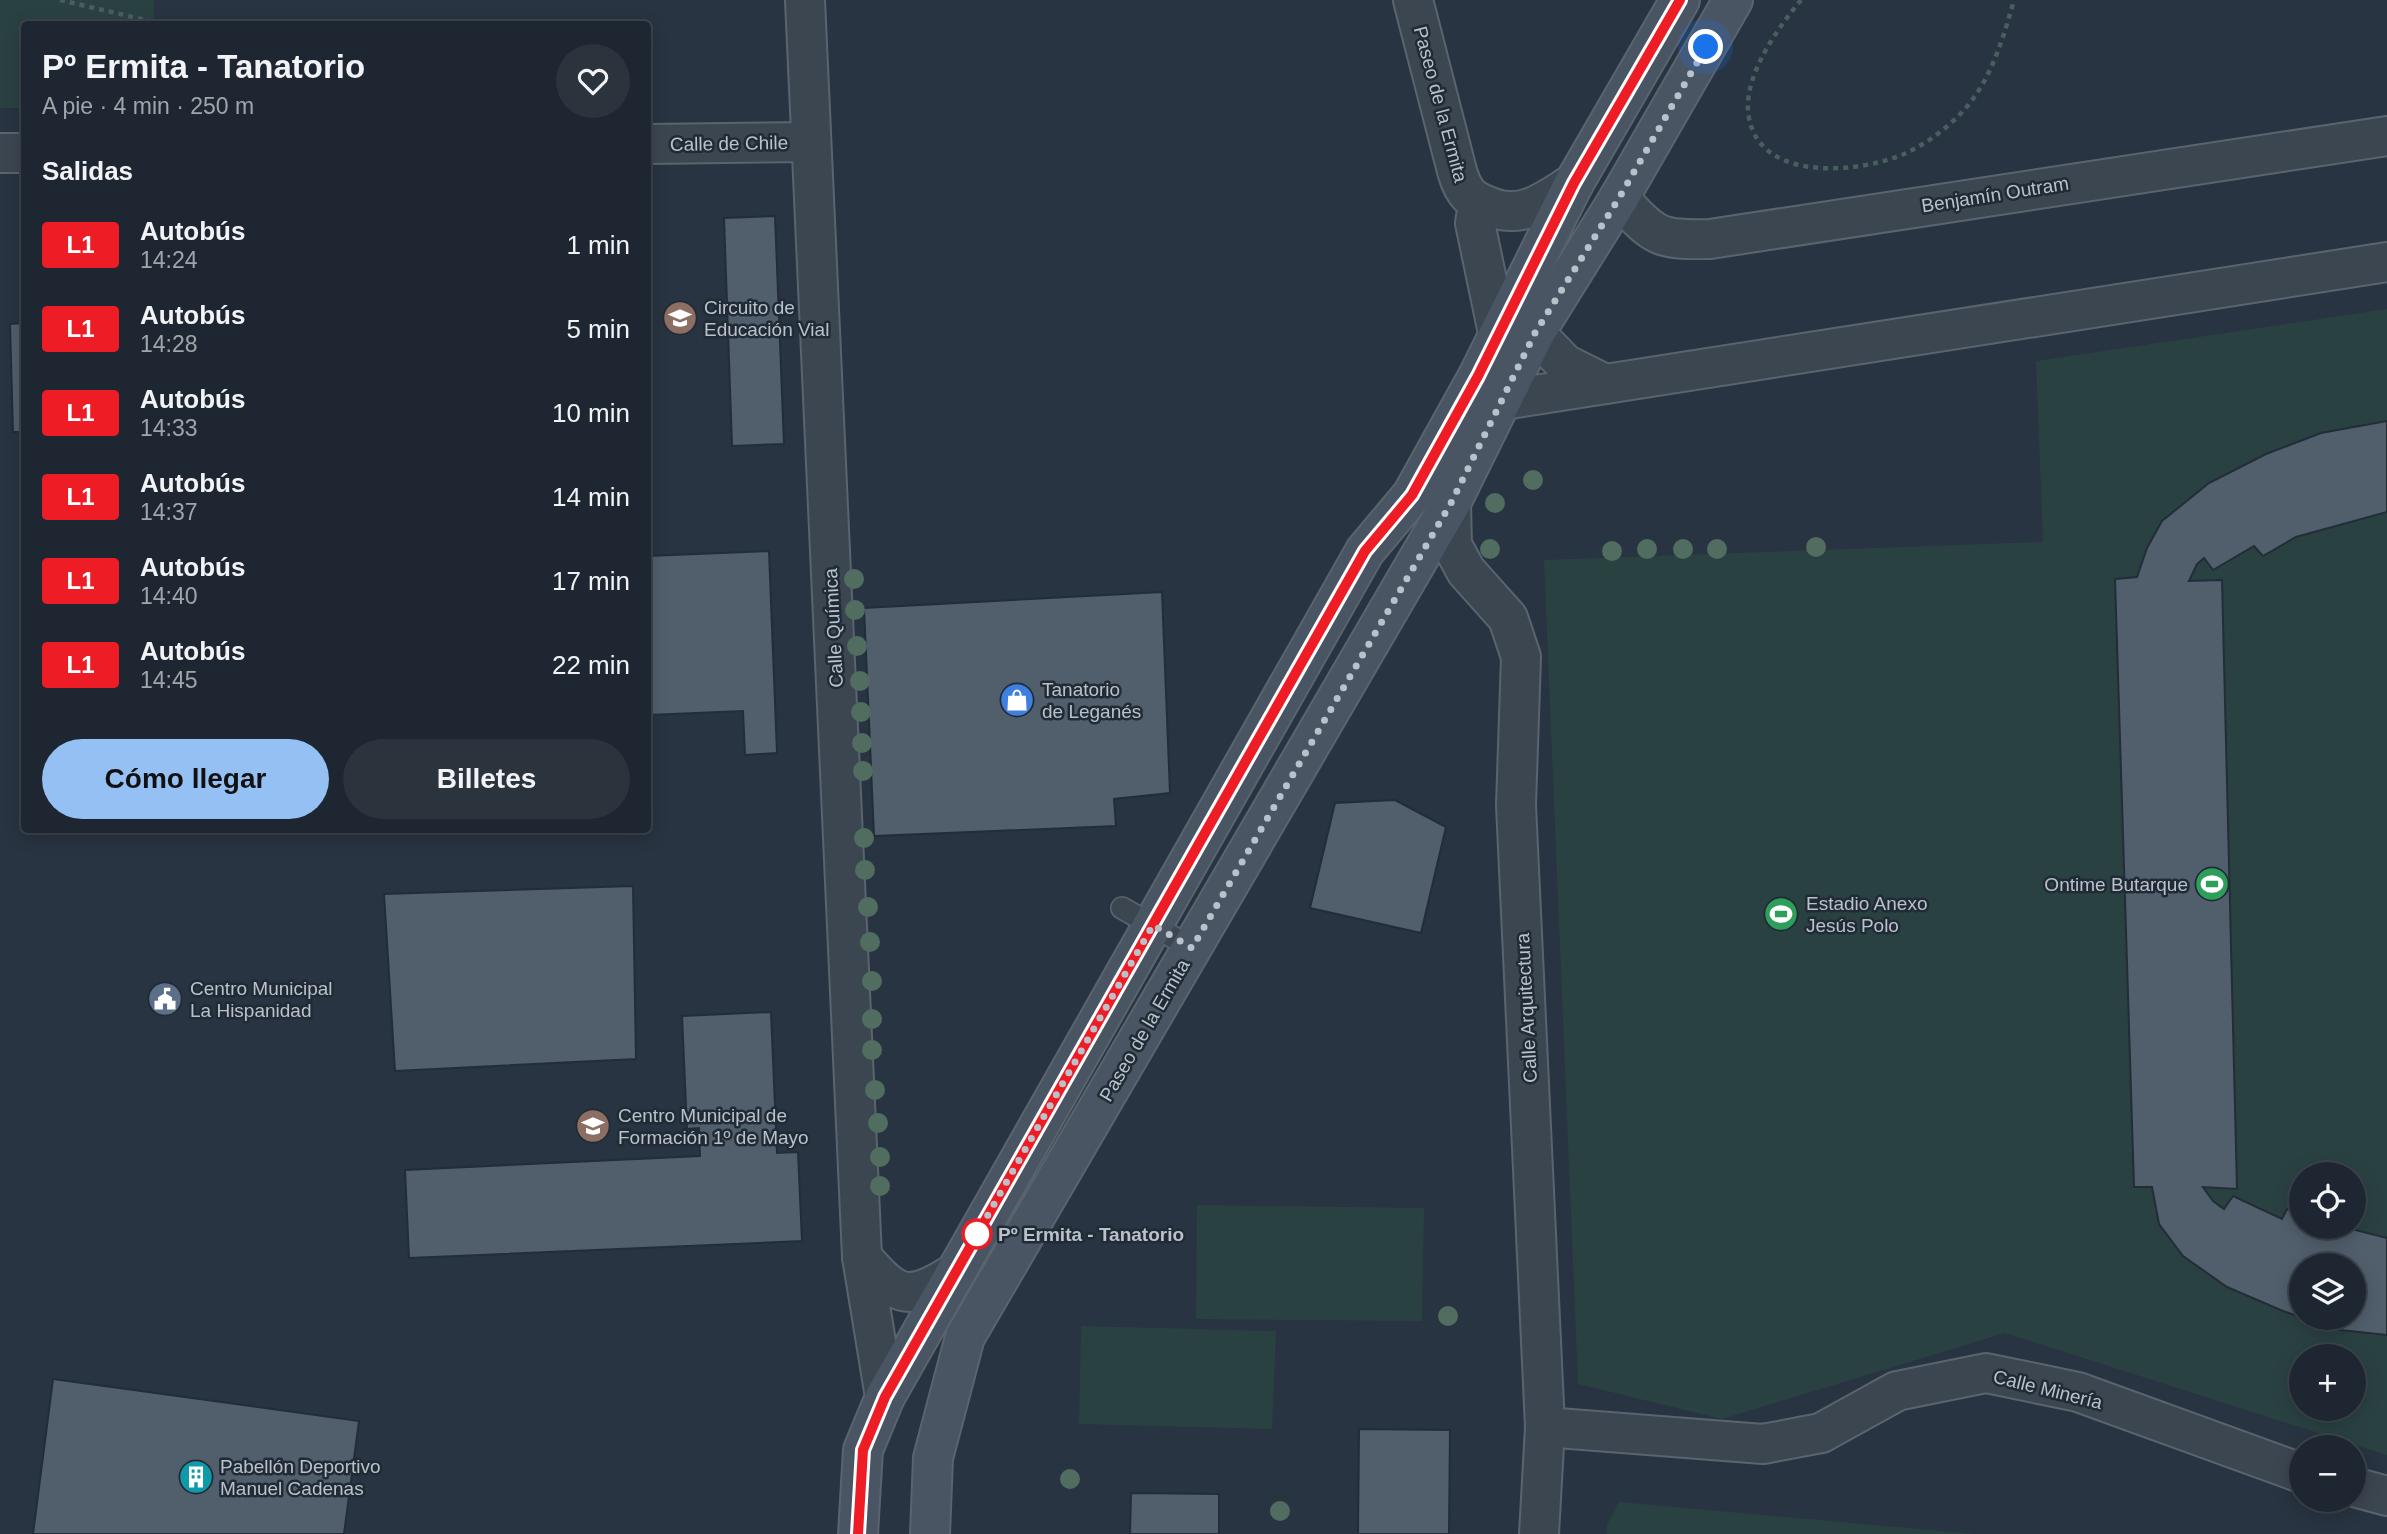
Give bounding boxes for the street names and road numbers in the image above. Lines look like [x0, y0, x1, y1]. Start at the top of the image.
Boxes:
street label: Paseo de la Ermita [1410, 24, 1472, 185]
street label: Calle de Chile [670, 132, 788, 155]
street label: Benjamín Outram [1920, 172, 2070, 217]
street label: Calle Química [820, 567, 847, 688]
street label: Calle Arquitectura [1512, 932, 1541, 1083]
street label: Paseo de la Ermita [1095, 955, 1194, 1105]
street label: Calle Minería [1991, 1366, 2105, 1413]

